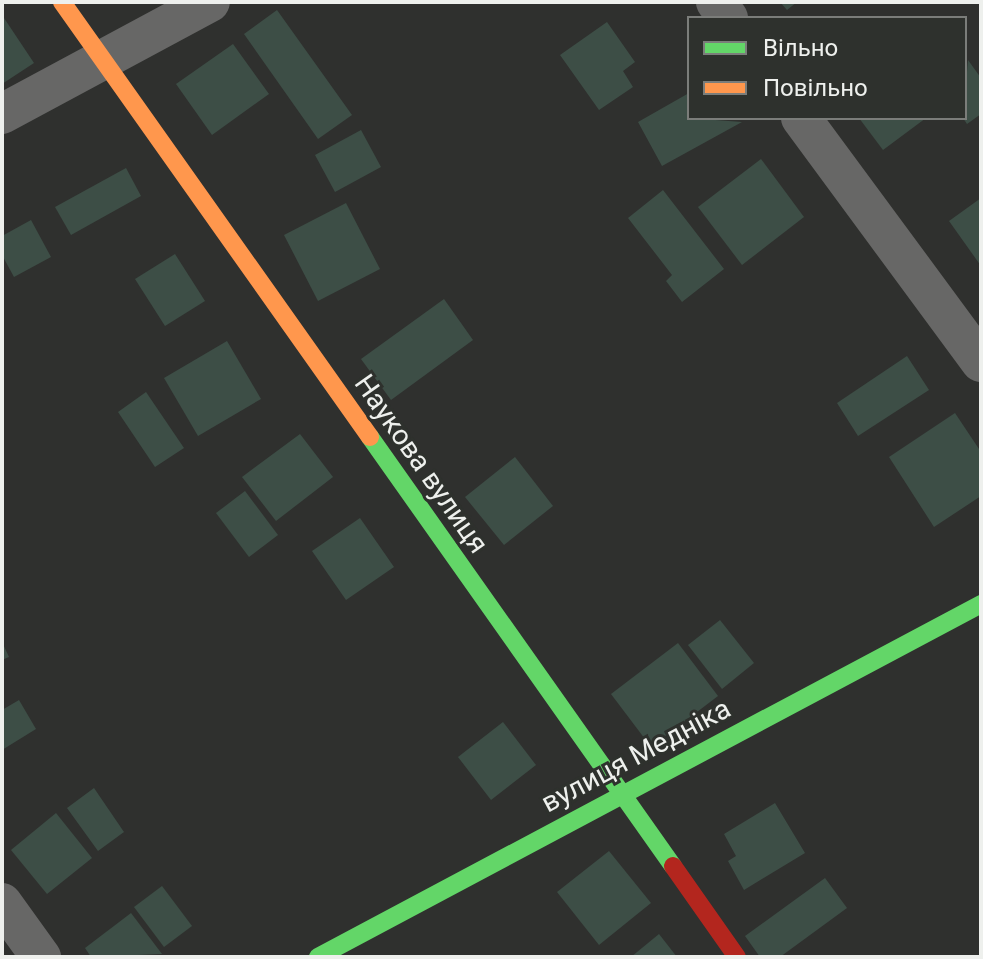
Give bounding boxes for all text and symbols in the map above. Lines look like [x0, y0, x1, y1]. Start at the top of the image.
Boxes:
legend [687, 16, 967, 120]
text: Вільно [763, 34, 838, 62]
text: Повільно [763, 74, 868, 102]
street label: Наукова вулиця [347, 368, 495, 560]
street label: вулиця Медніка [536, 692, 736, 820]

